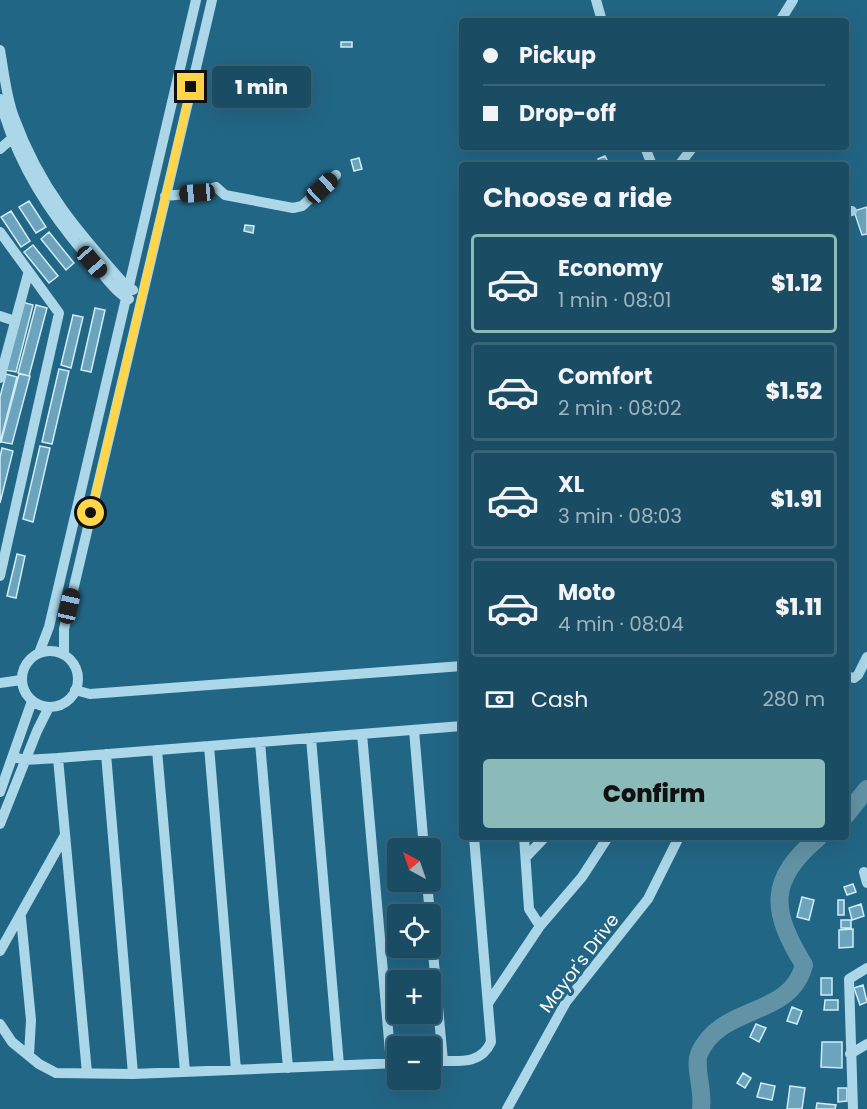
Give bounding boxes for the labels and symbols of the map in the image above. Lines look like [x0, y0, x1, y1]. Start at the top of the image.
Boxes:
callout: 1 min [212, 66, 311, 108]
route end [177, 73, 204, 100]
car [303, 169, 341, 207]
car [178, 182, 216, 204]
car [73, 243, 111, 281]
route start [77, 499, 104, 526]
car [56, 586, 82, 626]
north arrow [387, 838, 441, 892]
street label: Mayor's Drive [533, 908, 625, 1018]

